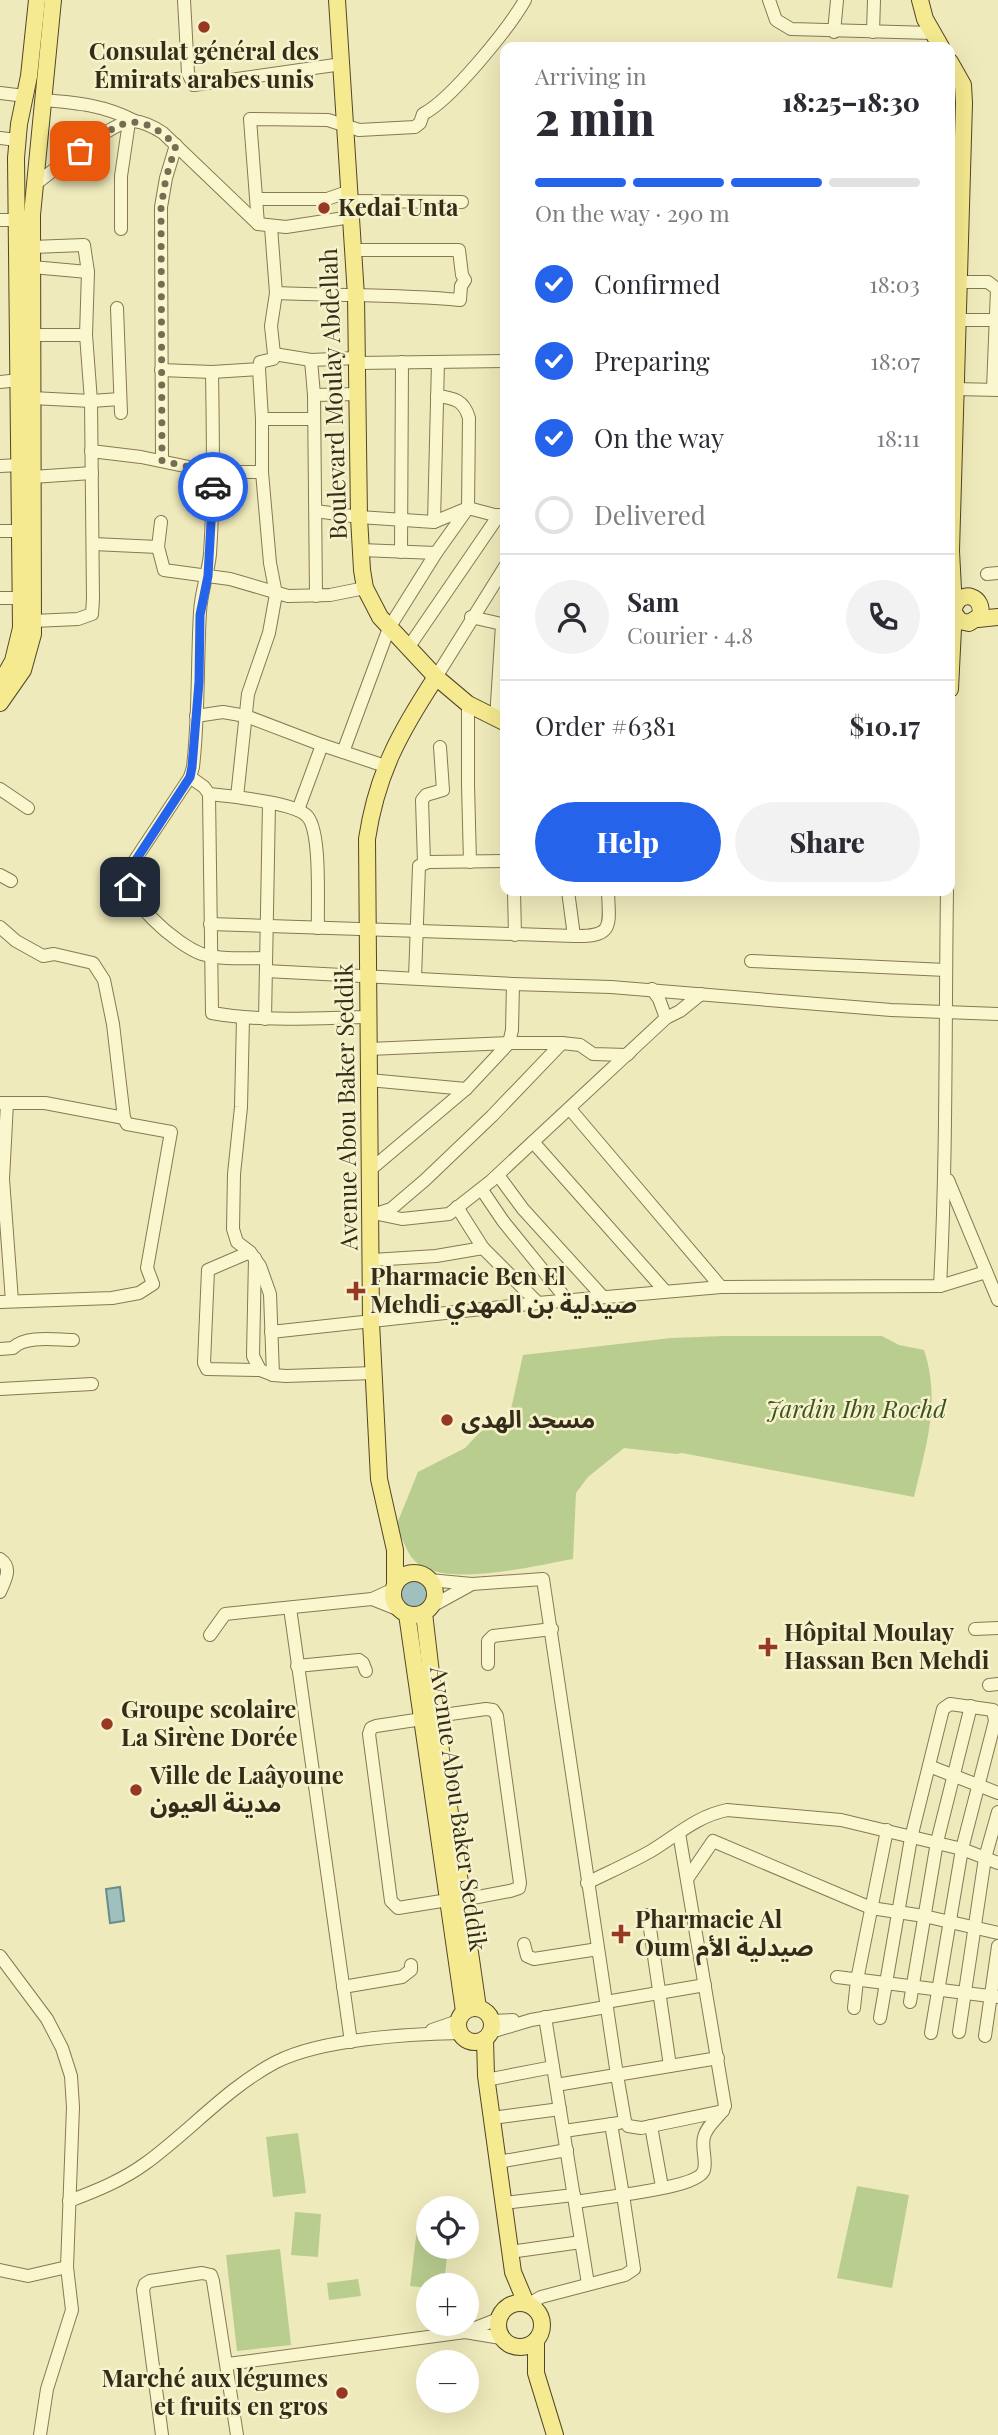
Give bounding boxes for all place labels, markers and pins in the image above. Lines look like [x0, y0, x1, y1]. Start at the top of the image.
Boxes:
marker: Consulat général des Émirats arabes unis [196, 19, 212, 35]
place label: Consulat général des Émirats arabes unis [89, 34, 319, 94]
pin [50, 121, 110, 181]
place label: Kedai Unta [338, 190, 459, 222]
marker: Kedai Unta [316, 200, 332, 216]
pin [100, 857, 160, 917]
place label: Pharmacie Ben El Mehdi صيدلية بن المهدي [370, 1259, 637, 1325]
marker: Pharmacie Ben El Mehdi صيدلية بن المهدي [348, 1283, 364, 1299]
place label: مسجد الهدى [461, 1402, 595, 1434]
marker: مسجد الهدى [439, 1412, 455, 1428]
place label: Hôpital Moulay Hassan Ben Mehdi [784, 1615, 990, 1675]
marker: Hôpital Moulay Hassan Ben Mehdi [758, 1637, 778, 1657]
place label: Groupe scolaire La Sirène Dorée [121, 1692, 298, 1752]
marker: Groupe scolaire La Sirène Dorée [99, 1716, 115, 1732]
place label: Ville de Laâyoune مدينة العيون [149, 1758, 344, 1818]
marker: Ville de Laâyoune مدينة العيون [128, 1782, 144, 1798]
place label: Pharmacie Al Oum صيدلية الأم [635, 1902, 814, 1966]
marker: Pharmacie Al Oum صيدلية الأم [613, 1926, 629, 1942]
place label: Marché aux légumes et fruits en gros [102, 2361, 328, 2421]
marker: Marché aux légumes et fruits en gros [334, 2385, 350, 2401]

